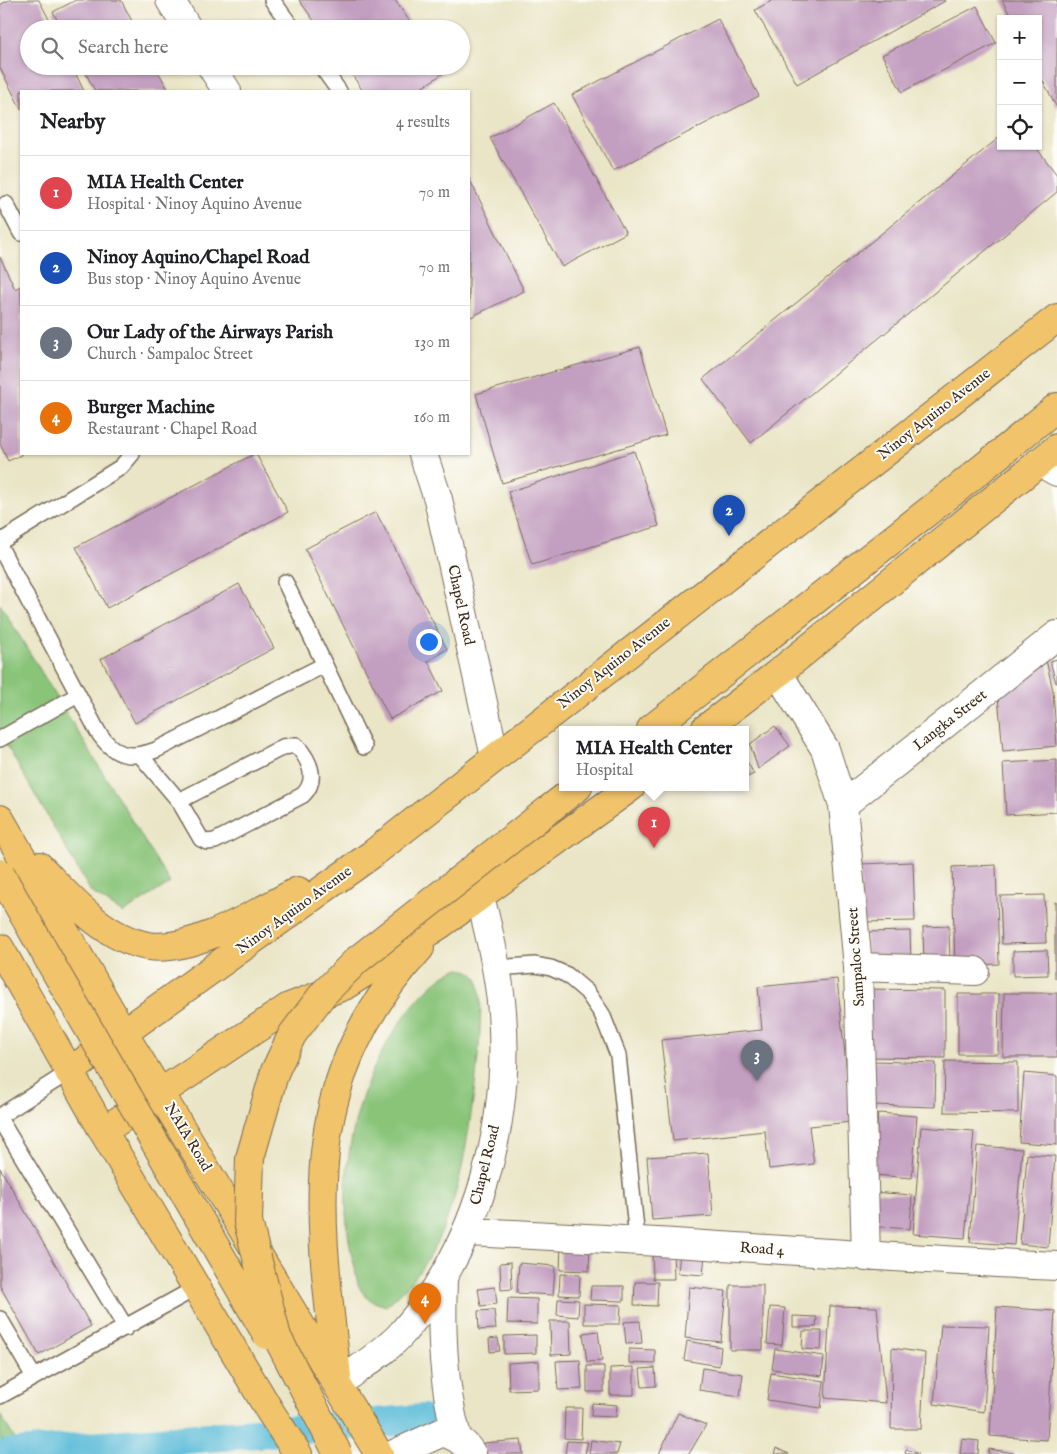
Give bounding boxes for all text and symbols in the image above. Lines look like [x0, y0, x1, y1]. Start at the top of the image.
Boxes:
map controls [997, 15, 1042, 150]
button: + [997, 15, 1042, 60]
search box [20, 20, 470, 75]
icon: search [38, 34, 66, 62]
text: Search here [78, 36, 169, 60]
button: − [997, 60, 1042, 105]
button: locate [997, 105, 1042, 150]
text: Nearby [40, 109, 105, 136]
text: 4 results [396, 113, 450, 133]
text: MIA Health Center [87, 171, 244, 195]
text: 1 [53, 183, 59, 203]
text: 70 m [419, 183, 450, 203]
text: Hospital · Ninoy Aquino Avenue [87, 195, 302, 215]
text: Ninoy Aquino/Chapel Road [87, 246, 309, 270]
text: 2 [52, 258, 60, 278]
text: 70 m [419, 258, 450, 278]
text: Bus stop · Ninoy Aquino Avenue [87, 270, 301, 290]
text: Our Lady of the Airways Parish [87, 321, 333, 345]
text: 3 [53, 333, 59, 353]
text: 130 m [414, 333, 450, 353]
text: Church · Sampaloc Street [87, 345, 253, 365]
street label: Ninoy Aquino Avenue [874, 364, 994, 464]
text: Burger Machine [87, 396, 215, 420]
text: 4 [52, 408, 60, 428]
text: 160 m [414, 408, 450, 428]
text: Restaurant · Chapel Road [87, 420, 257, 440]
pin: 2 [713, 495, 745, 536]
street label: Chapel Road [443, 563, 479, 648]
street label: Ninoy Aquino Avenue [554, 613, 674, 713]
your location [416, 629, 442, 655]
street label: Langka Street [909, 685, 991, 755]
popup [559, 726, 749, 791]
text: MIA Health Center [576, 737, 732, 761]
text: Hospital [576, 761, 633, 781]
pin: 1 [638, 807, 670, 848]
street label: Ninoy Aquino Avenue [233, 862, 356, 958]
street label: Sampaloc Street [843, 907, 869, 1007]
pin: 3 [741, 1040, 773, 1081]
street label: NAIA Road [160, 1099, 216, 1176]
street label: Chapel Road [466, 1122, 504, 1207]
street label: Road 4 [739, 1238, 786, 1260]
pin: 4 [409, 1283, 441, 1324]

